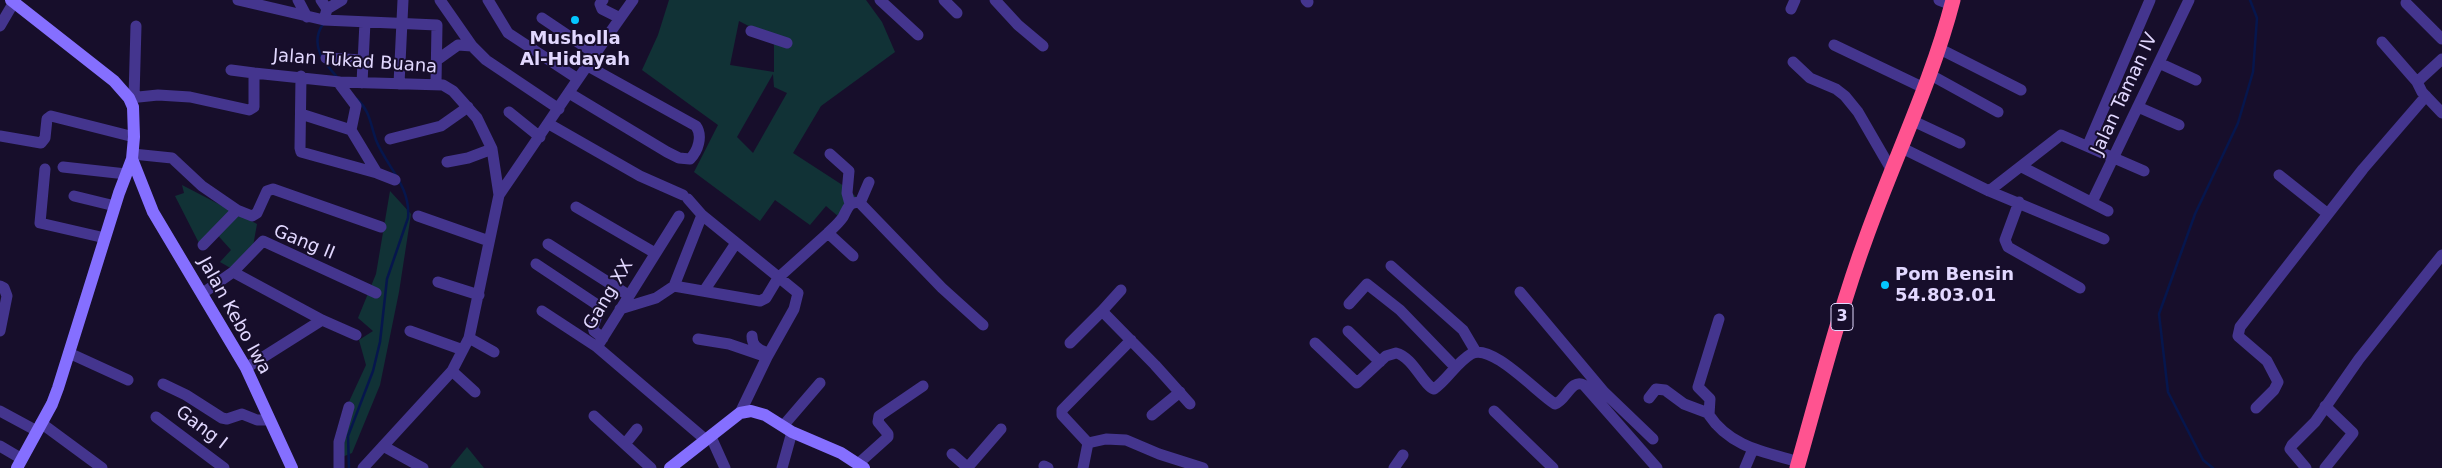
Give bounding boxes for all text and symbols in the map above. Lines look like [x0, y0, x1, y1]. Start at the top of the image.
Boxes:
marker: Musholla Al-Hidayah [569, 14, 581, 26]
place label: Musholla Al-Hidayah [520, 28, 630, 70]
street label: Jalan Taman IV [2087, 30, 2163, 158]
street label: Jalan Tukad Buana [272, 45, 438, 79]
street label: Gang II [270, 221, 338, 265]
street label: Jalan Kebo Iwa [193, 254, 275, 378]
street label: Gang XX [580, 256, 638, 334]
place label: Pom Bensin 54.803.01 [1895, 264, 2014, 306]
marker: Pom Bensin 54.803.01 [1879, 279, 1891, 291]
road number: 3 [1831, 304, 1853, 330]
street label: Gang I [171, 402, 231, 454]

